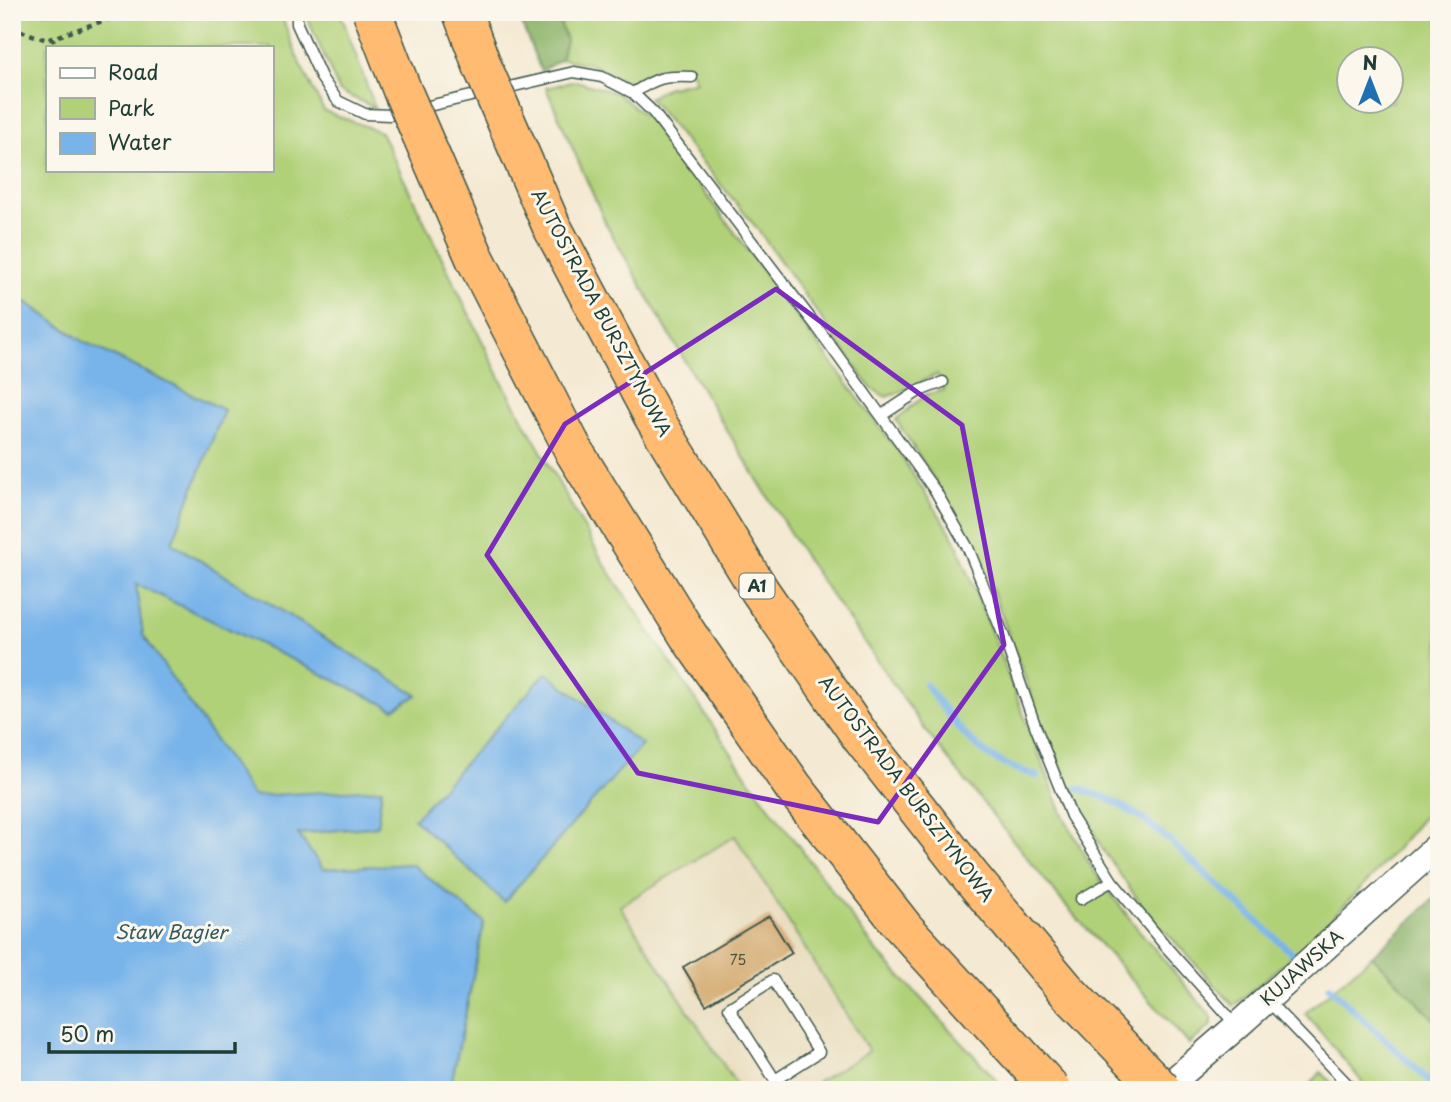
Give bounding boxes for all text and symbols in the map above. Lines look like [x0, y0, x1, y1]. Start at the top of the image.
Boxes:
legend [46, 46, 273, 172]
north arrow [1336, 46, 1406, 116]
text: N [1362, 48, 1378, 76]
text: Road [108, 55, 159, 87]
text: Park [108, 91, 155, 123]
text: Water [108, 125, 172, 157]
street label: AUTOSTRADA BURSZTYNOWA [525, 184, 679, 441]
road number: A1 [740, 573, 774, 598]
street label: AUTOSTRADA BURSZTYNOWA [813, 669, 1001, 907]
water label: Staw Bagier [115, 917, 229, 945]
street label: KUJAWSKA [1254, 922, 1348, 1012]
house number: 75 [730, 949, 746, 970]
scale bar [49, 1011, 234, 1055]
text: 50 m [60, 1017, 114, 1049]

